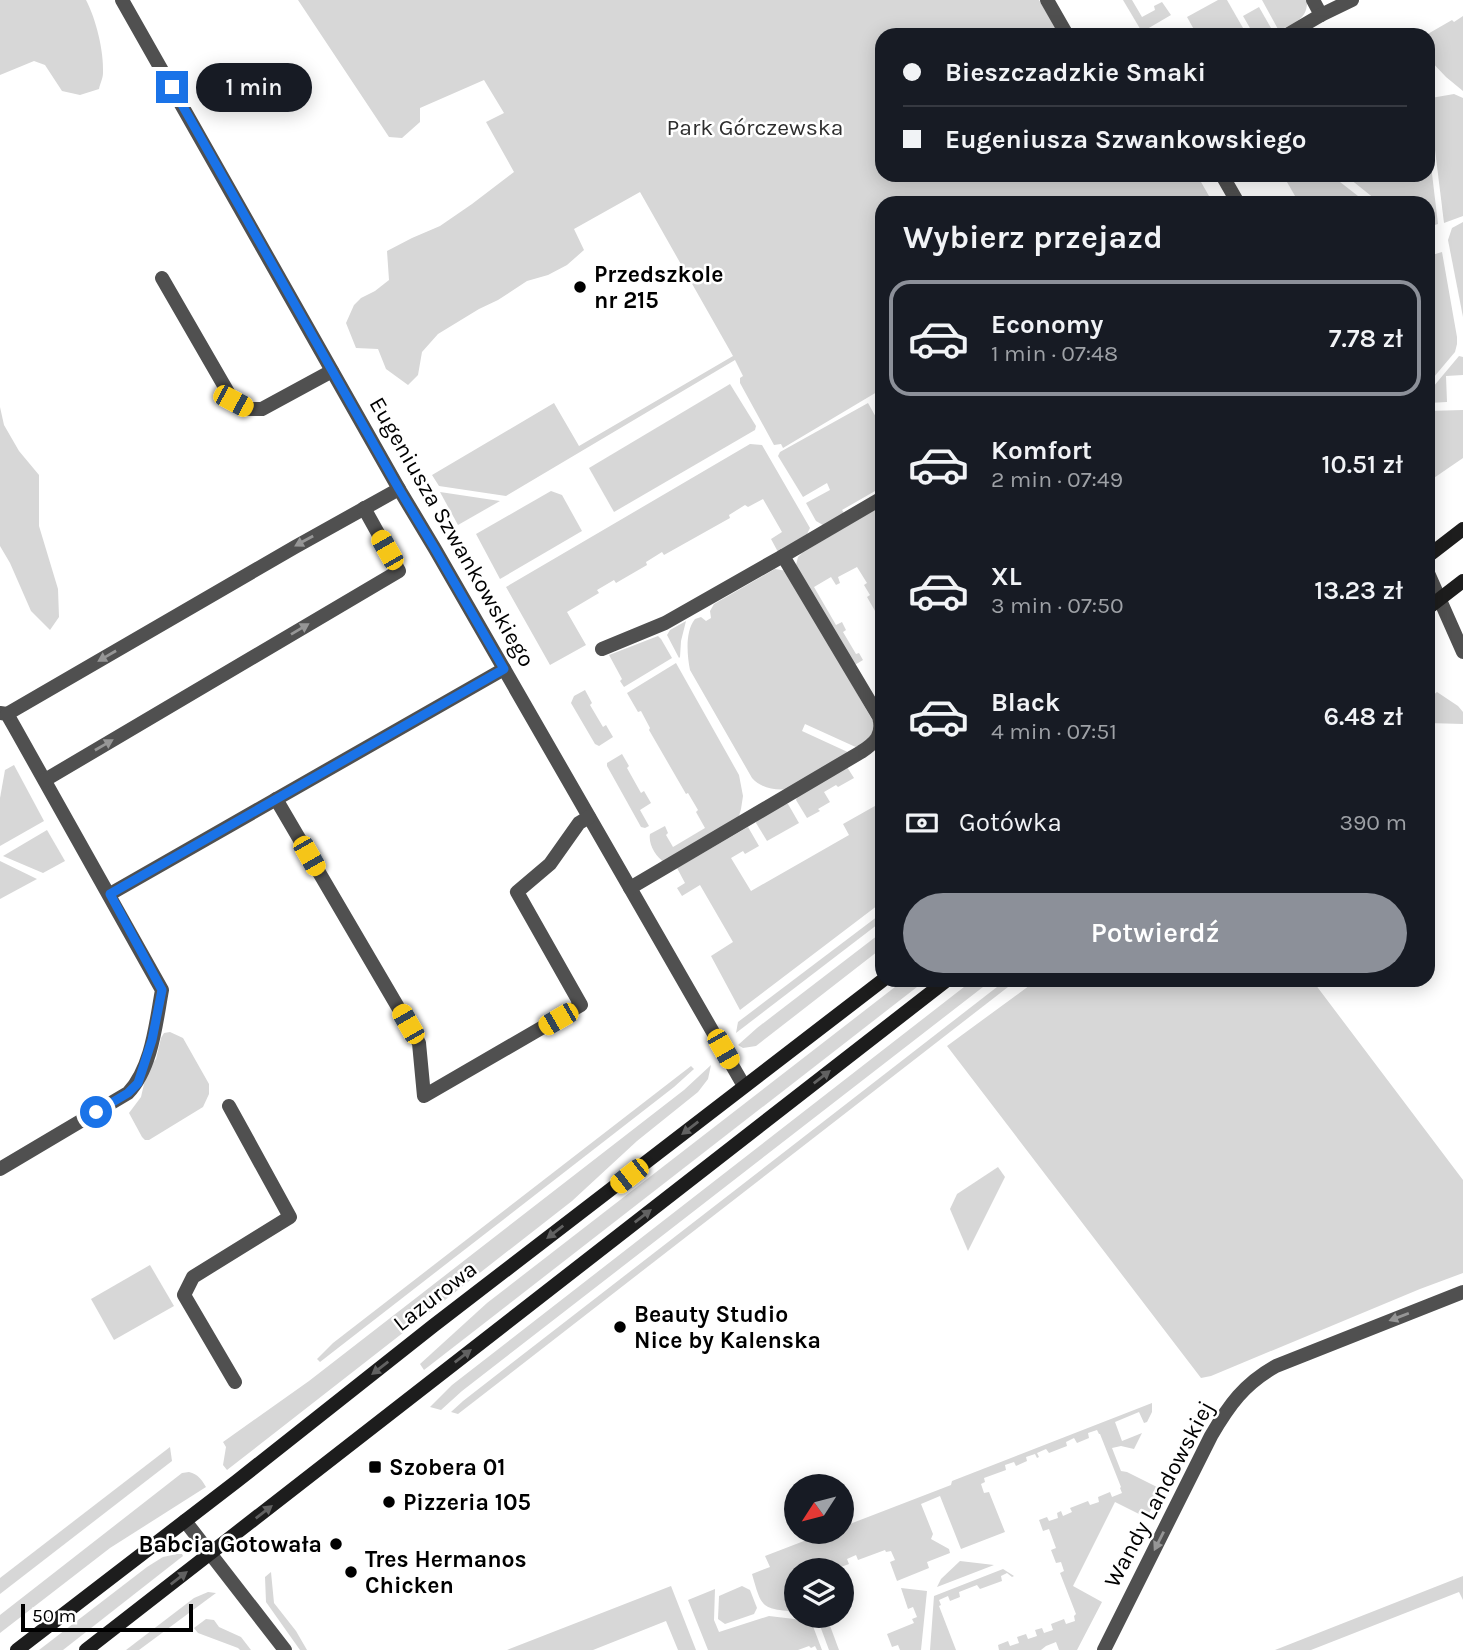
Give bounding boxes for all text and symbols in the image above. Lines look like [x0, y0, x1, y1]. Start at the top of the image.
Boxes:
text: Bieszczadzkie Smaki [945, 57, 1206, 88]
callout: 1 min [196, 62, 312, 112]
route end [156, 71, 188, 103]
text: 1 min [225, 74, 283, 101]
park label: Park Górczewska [667, 114, 843, 141]
text: Eugeniusza Szwankowskiego [945, 124, 1306, 155]
text: Wybierz przejazd [903, 219, 1163, 256]
place label: Przedszkole nr 215 [594, 261, 723, 314]
marker: Przedszkole nr 215 [572, 279, 588, 295]
icon: car [907, 307, 970, 370]
text: Economy [991, 309, 1103, 340]
text: 7.78 zł [1329, 323, 1403, 354]
text: 1 min · 07:48 [991, 340, 1118, 367]
car [210, 382, 257, 420]
street label: Eugeniusza Szwankowskiego [364, 392, 540, 672]
icon: car [907, 433, 970, 496]
text: Komfort [991, 435, 1092, 466]
text: 10.51 zł [1321, 449, 1403, 480]
text: 2 min · 07:49 [991, 466, 1123, 493]
car [368, 527, 407, 573]
one-way arrow [294, 536, 314, 547]
icon: car [907, 559, 970, 622]
text: XL [991, 561, 1022, 592]
text: 13.23 zł [1314, 575, 1403, 606]
text: 3 min · 07:50 [991, 592, 1124, 619]
one-way arrow [290, 623, 309, 635]
one-way arrow [98, 650, 117, 662]
icon: car [907, 685, 970, 748]
text: Black [991, 687, 1060, 718]
text: 6.48 zł [1323, 701, 1403, 732]
text: 4 min · 07:51 [991, 718, 1117, 745]
one-way arrow [94, 739, 113, 751]
icon: cash [903, 804, 941, 842]
text: Gotówka [959, 807, 1062, 838]
text: 390 m [1339, 809, 1407, 836]
car [290, 833, 329, 879]
button: Potwierdź [903, 893, 1407, 973]
car [535, 999, 582, 1039]
car [389, 1001, 428, 1047]
car [704, 1026, 743, 1072]
one-way arrow [813, 1069, 831, 1084]
route start [80, 1096, 112, 1128]
one-way arrow [681, 1121, 699, 1135]
car [606, 1155, 653, 1197]
one-way arrow [633, 1209, 651, 1224]
one-way arrow [547, 1225, 565, 1240]
street label: Lazurowa [388, 1255, 482, 1337]
place label: Beauty Studio Nice by Kalenska [634, 1301, 821, 1354]
one-way arrow [1389, 1312, 1410, 1323]
marker: Beauty Studio Nice by Kalenska [612, 1319, 628, 1335]
one-way arrow [454, 1349, 472, 1363]
one-way arrow [371, 1361, 389, 1376]
street label: Wandy Landowskiej [1098, 1396, 1220, 1592]
place label: Szobera 01 [389, 1454, 505, 1481]
marker: Szobera 01 [367, 1459, 383, 1475]
north arrow [784, 1474, 854, 1544]
map controls [784, 1474, 854, 1628]
place label: Pizzeria 105 [403, 1489, 531, 1516]
marker: Pizzeria 105 [381, 1494, 397, 1510]
one-way arrow [255, 1505, 273, 1519]
place label: Babcia Gotowała [138, 1531, 322, 1558]
one-way arrow [1153, 1531, 1164, 1551]
marker: Babcia Gotowała [328, 1536, 344, 1552]
place label: Tres Hermanos Chicken [365, 1546, 527, 1599]
button: layers [784, 1558, 854, 1628]
marker: Tres Hermanos Chicken [343, 1564, 359, 1580]
one-way arrow [170, 1571, 187, 1586]
scale bar [21, 1601, 192, 1633]
text: 50 m [32, 1605, 76, 1627]

